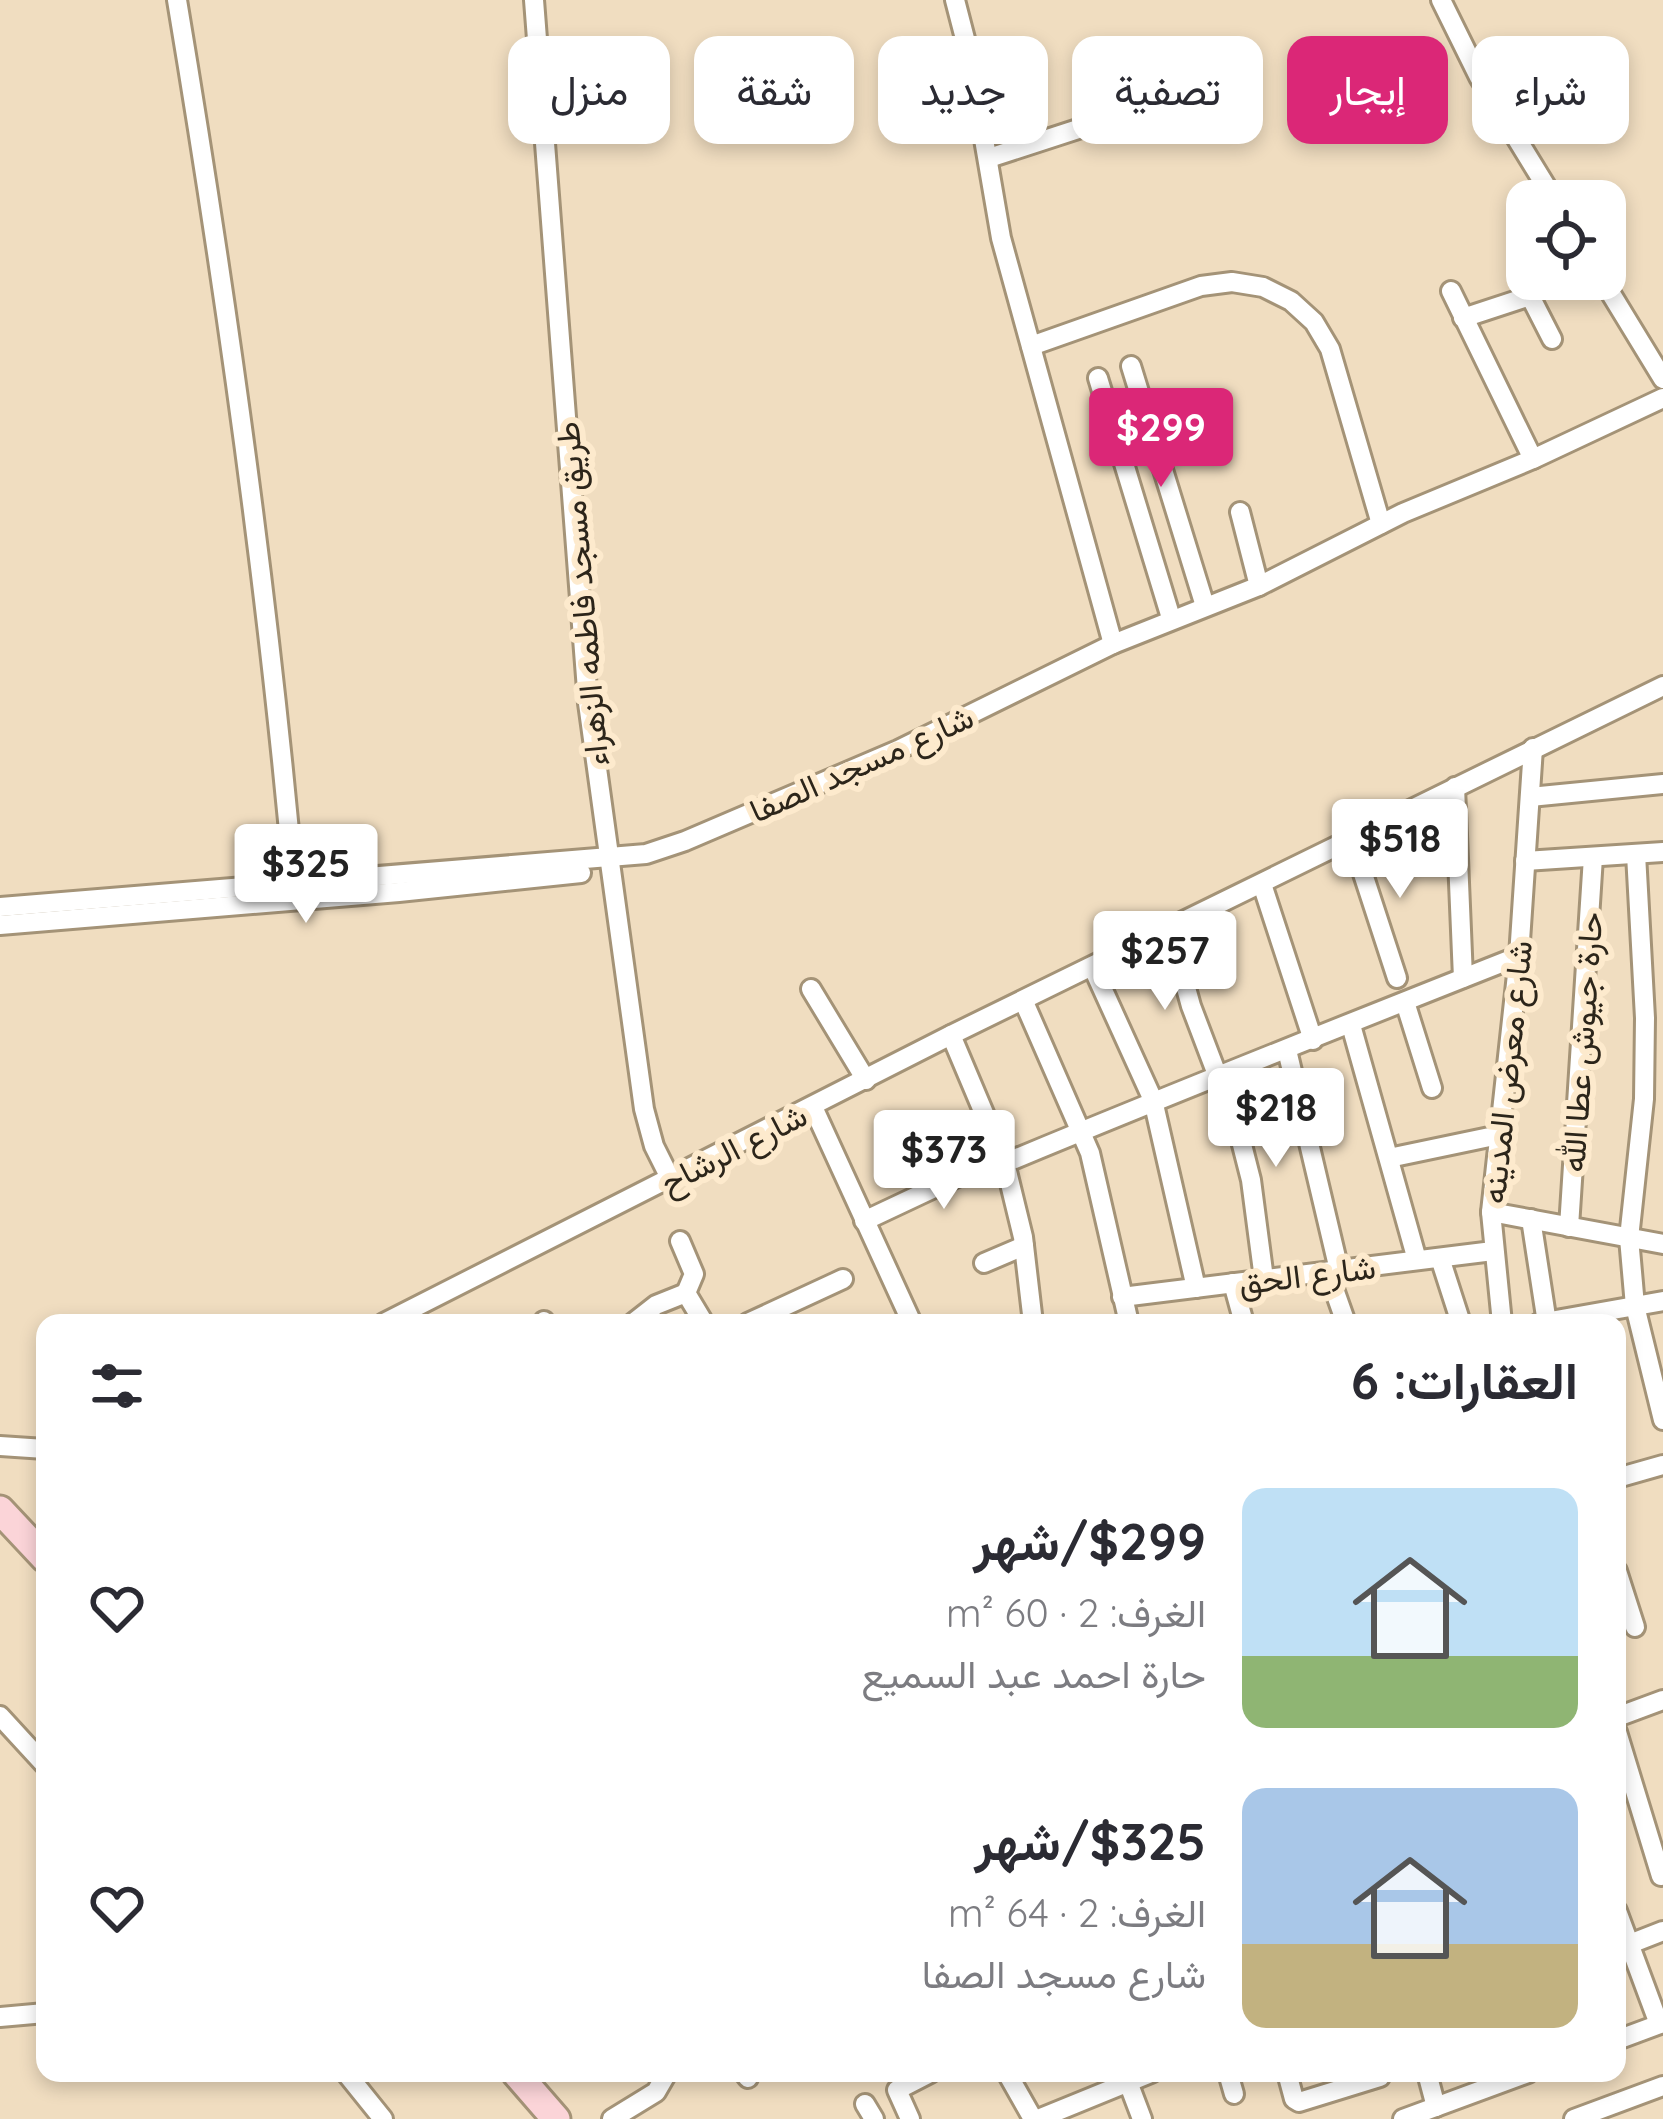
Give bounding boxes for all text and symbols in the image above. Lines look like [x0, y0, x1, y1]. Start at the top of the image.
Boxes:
chip: منزل [508, 36, 670, 144]
chip: شقة [694, 36, 854, 144]
chip: جديد [878, 36, 1048, 144]
chip: تصفية [1072, 36, 1263, 144]
chip: إيجار [1287, 36, 1448, 144]
chip: شراء [1472, 36, 1629, 144]
map controls [1506, 180, 1626, 300]
button: locate [1506, 180, 1626, 300]
pin: $299 [1090, 388, 1232, 490]
text: $299 [1116, 402, 1206, 451]
street label: طريق مسجد فاطمه الزهراء [546, 420, 617, 768]
street label: شارع مسجد الصفا [743, 695, 980, 833]
pin: $518 [1329, 799, 1471, 901]
text: $518 [1359, 813, 1441, 862]
pin: $325 [235, 824, 377, 926]
text: $325 [262, 838, 350, 887]
street label: حارة جيوش عطا الله [1551, 910, 1612, 1174]
pin: $257 [1094, 911, 1236, 1013]
text: $257 [1120, 925, 1210, 974]
street label: شارع معرض المدينه [1472, 938, 1543, 1206]
pin: $218 [1205, 1068, 1347, 1170]
text: $218 [1235, 1082, 1317, 1131]
street label: شارع الرشاح [653, 1094, 815, 1205]
pin: $373 [873, 1110, 1015, 1212]
text: $373 [901, 1124, 987, 1173]
street label: شارع الحق [1236, 1245, 1378, 1306]
text: العقارات: 6 [1351, 1348, 1578, 1412]
icon: filters [84, 1353, 150, 1419]
text: $299/شهر [973, 1509, 1206, 1573]
icon: home [1338, 1536, 1482, 1680]
icon: heart [84, 1575, 150, 1641]
text: الغرف: 2 · 60 m² [946, 1588, 1206, 1637]
text: حارة احمد عبد السميع [861, 1649, 1206, 1698]
text: $325/شهر [974, 1809, 1206, 1873]
icon: home [1338, 1836, 1482, 1980]
icon: heart [84, 1875, 150, 1941]
text: الغرف: 2 · 64 m² [948, 1888, 1206, 1937]
text: شارع مسجد الصفا [922, 1949, 1206, 1998]

